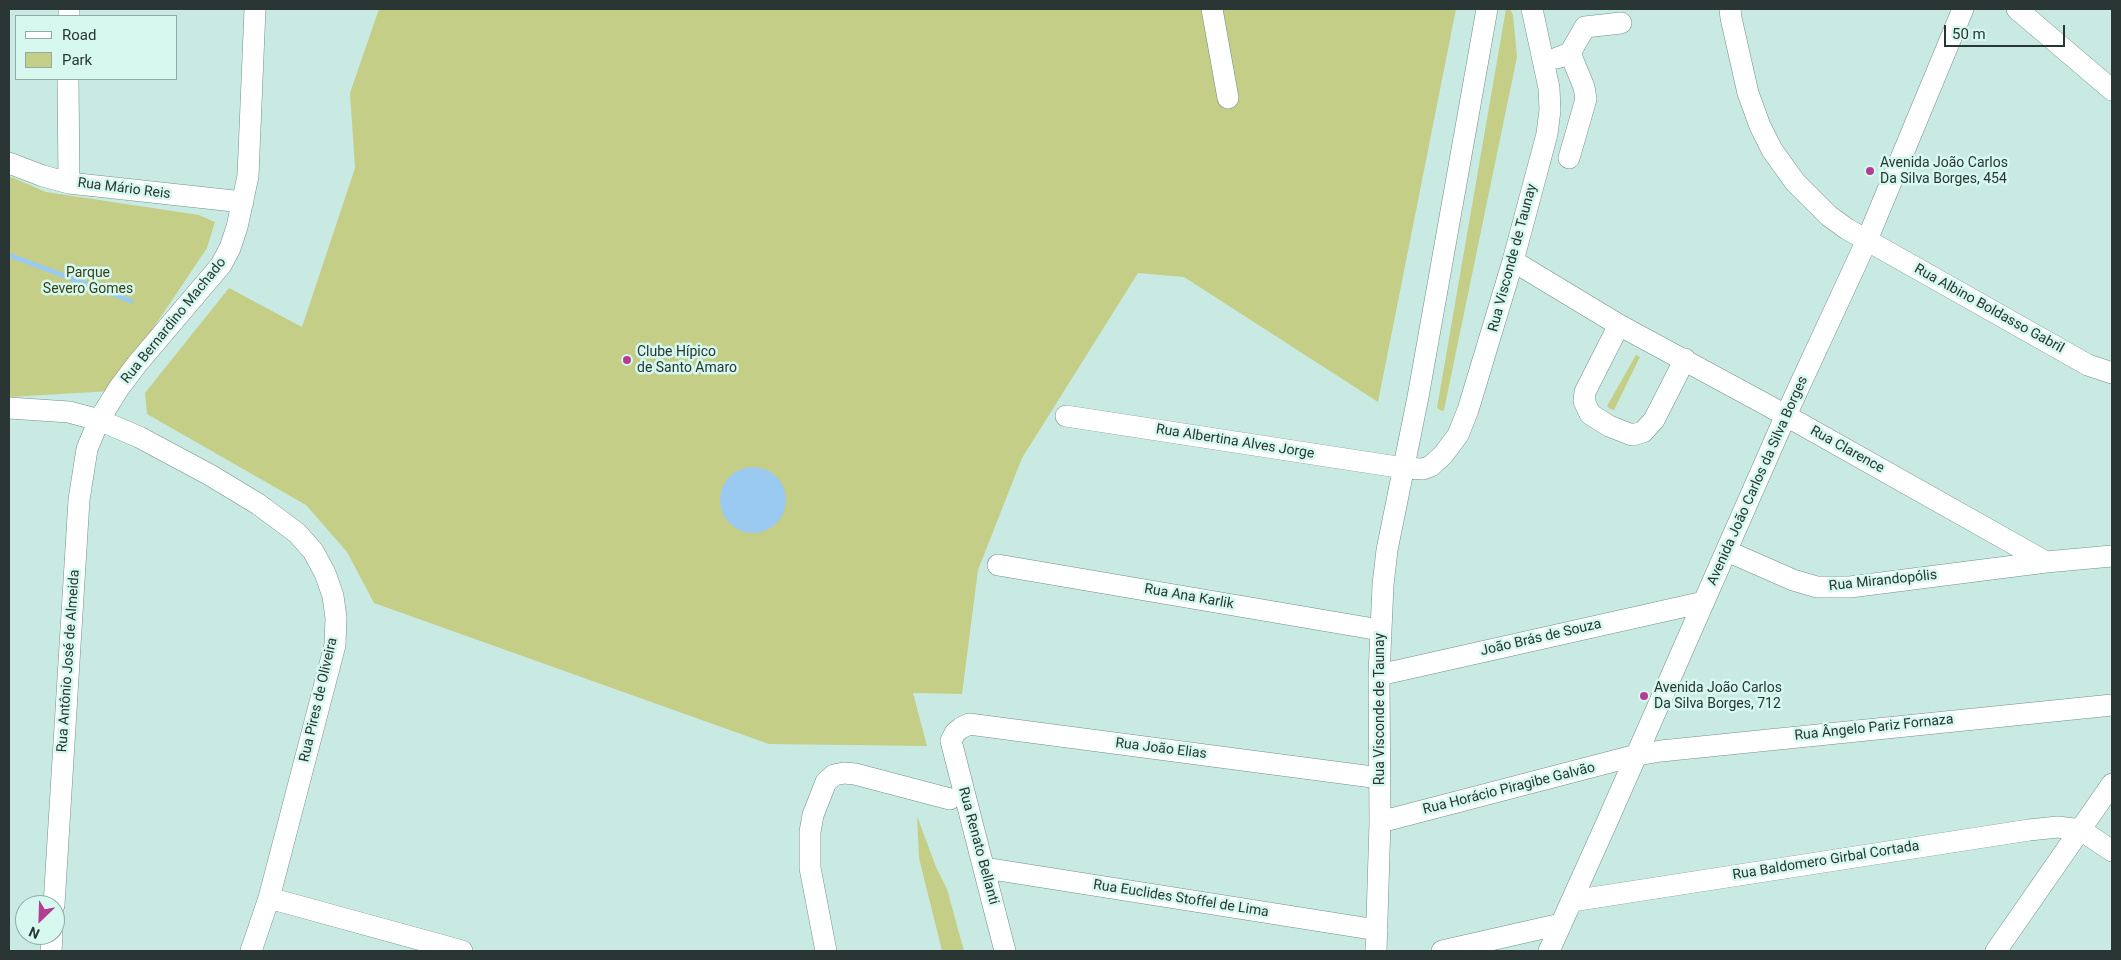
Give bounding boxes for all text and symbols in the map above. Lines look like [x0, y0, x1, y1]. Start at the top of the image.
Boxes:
legend [15, 15, 178, 80]
scale bar [1946, 15, 2067, 47]
text: 50 m [1952, 25, 1986, 43]
text: Road [62, 26, 96, 44]
text: Park [62, 51, 92, 69]
place label: Avenida João Carlos Da Silva Borges, 454 [1880, 155, 2008, 188]
marker: Avenida João Carlos Da Silva Borges, 454 [1864, 165, 1876, 177]
street label: Rua Mário Reis [77, 175, 171, 203]
street label: Rua Visconde de Taunay [1485, 182, 1541, 334]
street label: Rua Bernardino Machado [118, 255, 230, 387]
street label: Rua Albino Boldasso Gabril [1911, 261, 2067, 357]
park label: Parque Severo Gomes [43, 265, 133, 298]
place label: Clube Hípico de Santo Amaro [637, 344, 737, 377]
marker: Clube Hípico de Santo Amaro [621, 354, 633, 366]
street label: Avenida João Carlos da Silva Borges [1704, 374, 1812, 588]
street label: Rua Albertina Alves Jorge [1155, 421, 1315, 463]
street label: Rua Clarence [1807, 423, 1887, 477]
street label: Rua Mirandopólis [1828, 567, 1938, 595]
street label: Rua Antônio José de Almeida [54, 569, 84, 753]
street label: Rua Ana Karlik [1143, 581, 1235, 613]
street label: João Brás de Souza [1479, 616, 1603, 660]
street label: Rua Visconde de Taunay [1372, 633, 1388, 785]
street label: Rua Pires de Oliveira [297, 636, 341, 764]
place label: Avenida João Carlos Da Silva Borges, 712 [1654, 680, 1782, 712]
marker: Avenida João Carlos Da Silva Borges, 712 [1638, 690, 1650, 702]
street label: Rua Ângelo Pariz Fornaza [1794, 711, 1954, 745]
street label: Rua João Elias [1114, 735, 1208, 763]
street label: Rua Horácio Piragibe Galvão [1421, 759, 1597, 819]
street label: Rua Renato Bellanti [954, 785, 1002, 907]
street label: Rua Baldomero Girbal Cortada [1731, 838, 1921, 884]
street label: Rua Euclides Stoffel de Lima [1092, 877, 1270, 921]
north arrow [15, 895, 65, 945]
text: N [27, 923, 42, 942]

